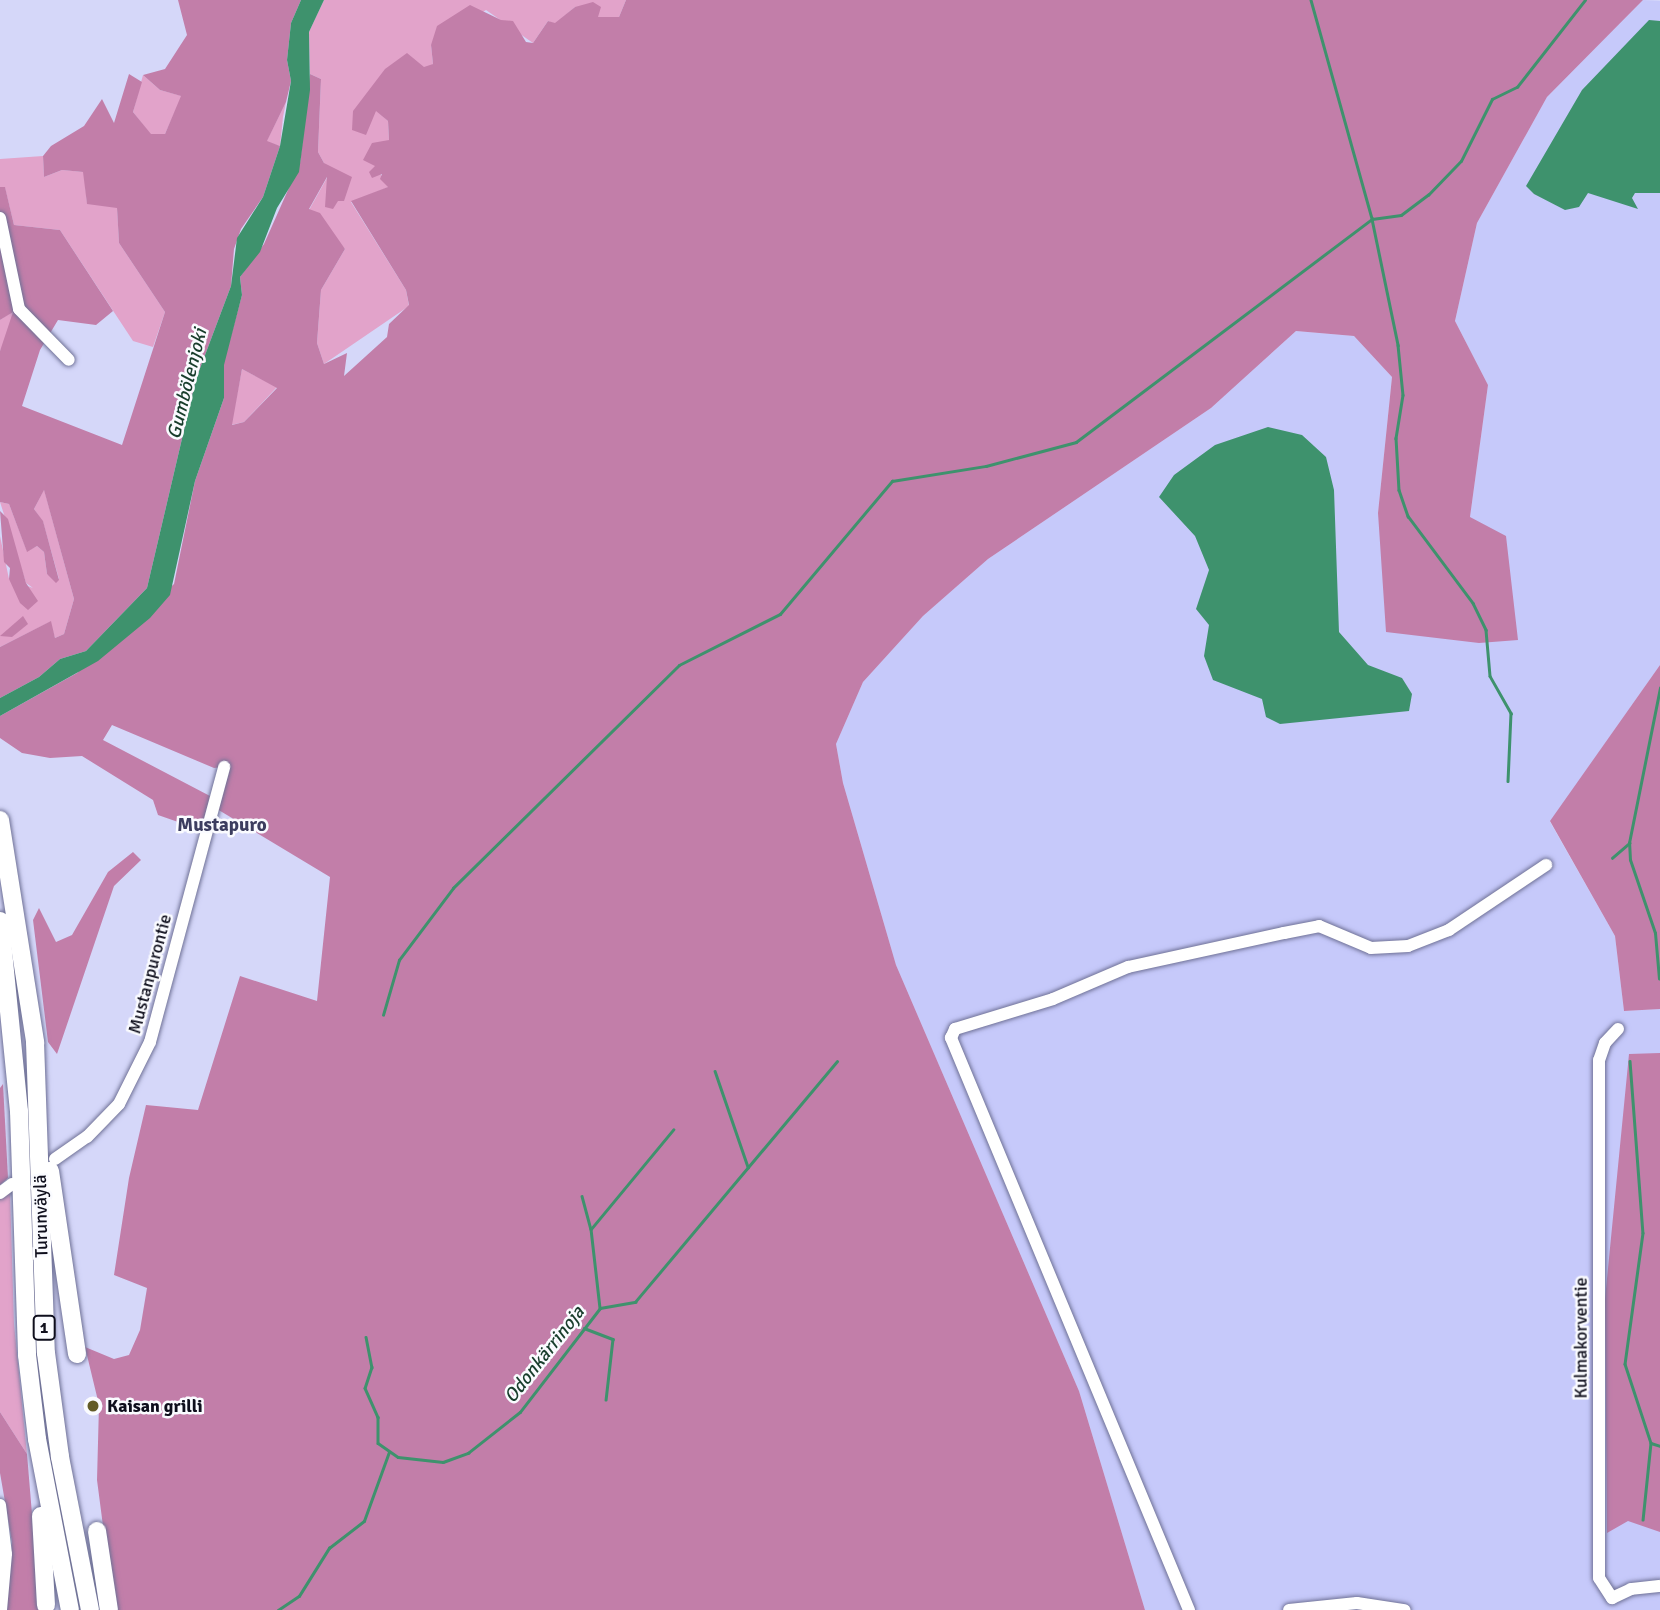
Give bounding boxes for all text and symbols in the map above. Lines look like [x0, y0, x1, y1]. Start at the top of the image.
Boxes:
water label: Gumbölenjoki [163, 327, 213, 441]
district label: Mustapuro [177, 815, 267, 837]
street label: Mustanpurontie [124, 912, 176, 1036]
street label: Turunväylä [29, 1174, 53, 1258]
street label: Kulmakorventie [1570, 1277, 1592, 1399]
water label: Odonkärrinoja [500, 1302, 590, 1408]
road number: 1 [32, 1316, 56, 1340]
place label: Kaisan grilli [107, 1395, 203, 1417]
marker: Kaisan grilli [85, 1398, 101, 1414]

